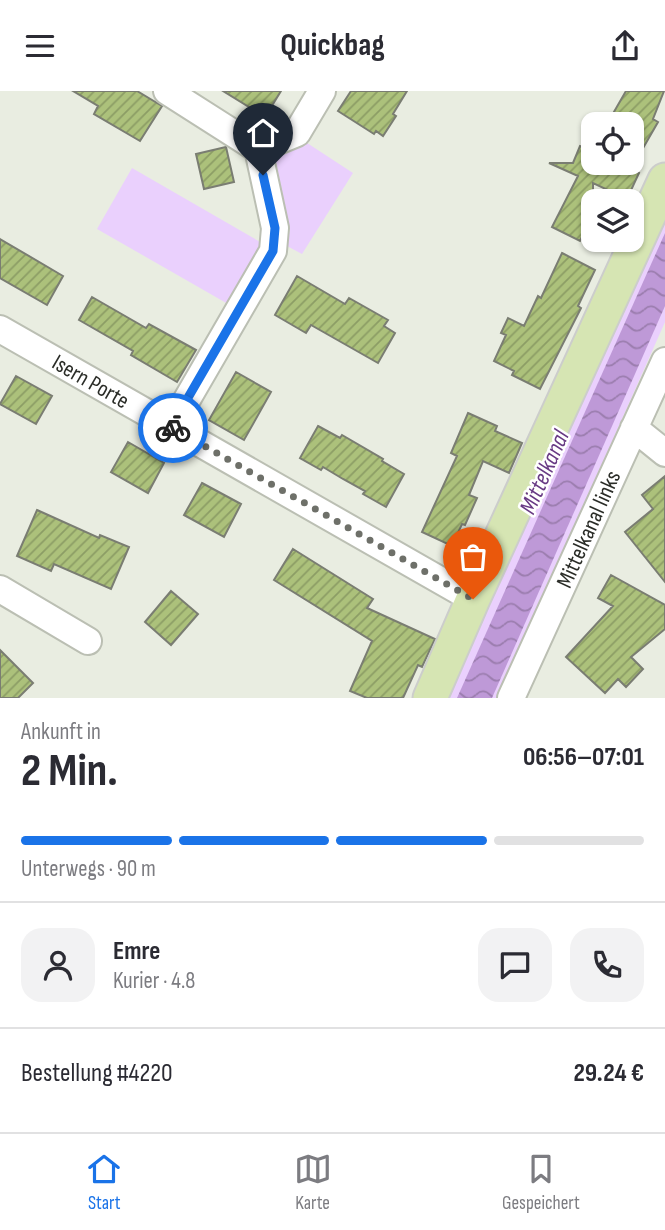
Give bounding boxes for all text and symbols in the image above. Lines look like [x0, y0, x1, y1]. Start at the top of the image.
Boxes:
text: Quickbag [280, 26, 385, 65]
icon: menu [21, 27, 59, 65]
icon: share [606, 27, 644, 65]
pin [233, 103, 293, 175]
map controls [581, 112, 644, 252]
button: locate [581, 112, 644, 175]
icon: home [244, 114, 282, 152]
button: layers [581, 189, 644, 252]
street label: Isern Porte [47, 349, 134, 415]
courier [138, 393, 208, 463]
icon: bike [154, 409, 192, 447]
water label: Mittelkanal [513, 425, 576, 519]
street label: Mittelkanal links [551, 467, 627, 592]
pin [443, 527, 503, 599]
icon: bag [454, 538, 492, 576]
text: Ankunft in [21, 718, 101, 746]
text: 06:56–07:01 [523, 742, 644, 773]
text: 2 Min. [21, 744, 118, 799]
text: Unterwegs · 90 m [21, 855, 156, 883]
button: person [21, 928, 95, 1002]
button: chat [478, 928, 552, 1002]
button: phone [570, 928, 644, 1002]
text: Emre [113, 936, 160, 967]
text: Kurier · 4.8 [113, 967, 195, 995]
text: Bestellung #4220 [21, 1058, 173, 1089]
text: 29.24 € [573, 1058, 644, 1089]
tab: Start [85, 1150, 123, 1215]
tab: Karte [294, 1150, 332, 1215]
tab: Gespeichert [502, 1150, 580, 1215]

